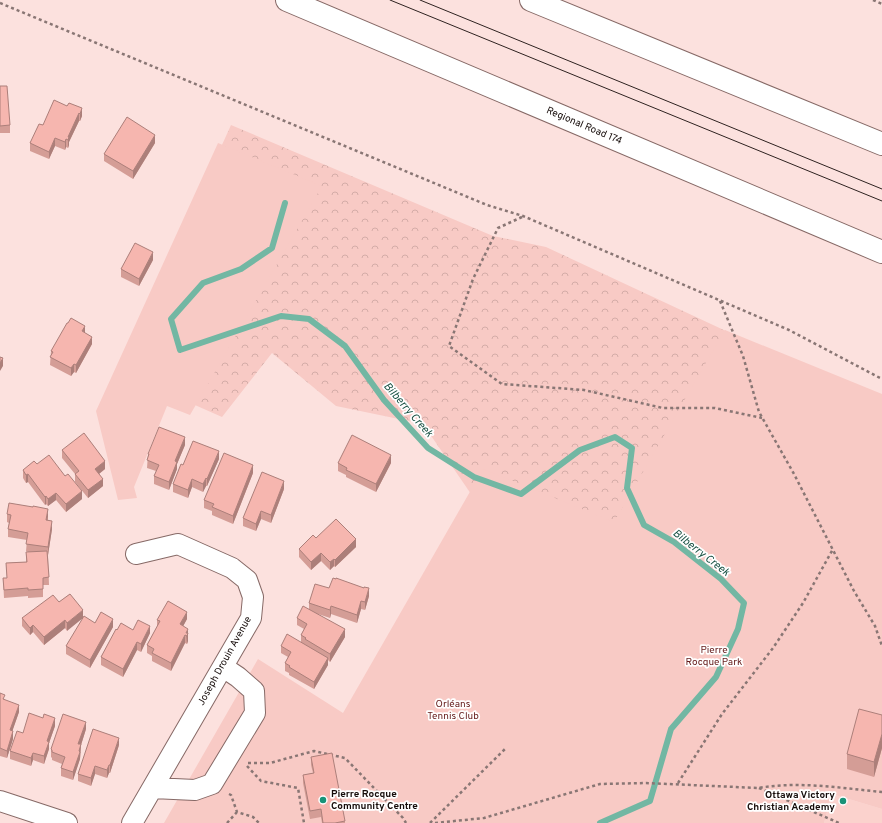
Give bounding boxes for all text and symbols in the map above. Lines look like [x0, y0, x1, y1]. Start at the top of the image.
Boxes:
street label: Regional Road 174 [544, 104, 624, 148]
water label: Bilberry Creek [380, 380, 436, 441]
water label: Bilberry Creek [670, 526, 733, 580]
street label: Joseph Drouin Avenue [195, 614, 255, 708]
park label: Pierre Rocque Park [686, 644, 742, 669]
park label: Orléans Tennis Club [427, 698, 479, 723]
place label: Pierre Rocque Community Centre [331, 788, 418, 813]
place label: Ottawa Victory Christian Academy [747, 789, 835, 814]
marker: Pierre Rocque Community Centre [318, 795, 328, 805]
marker: Ottawa Victory Christian Academy [838, 796, 848, 806]

